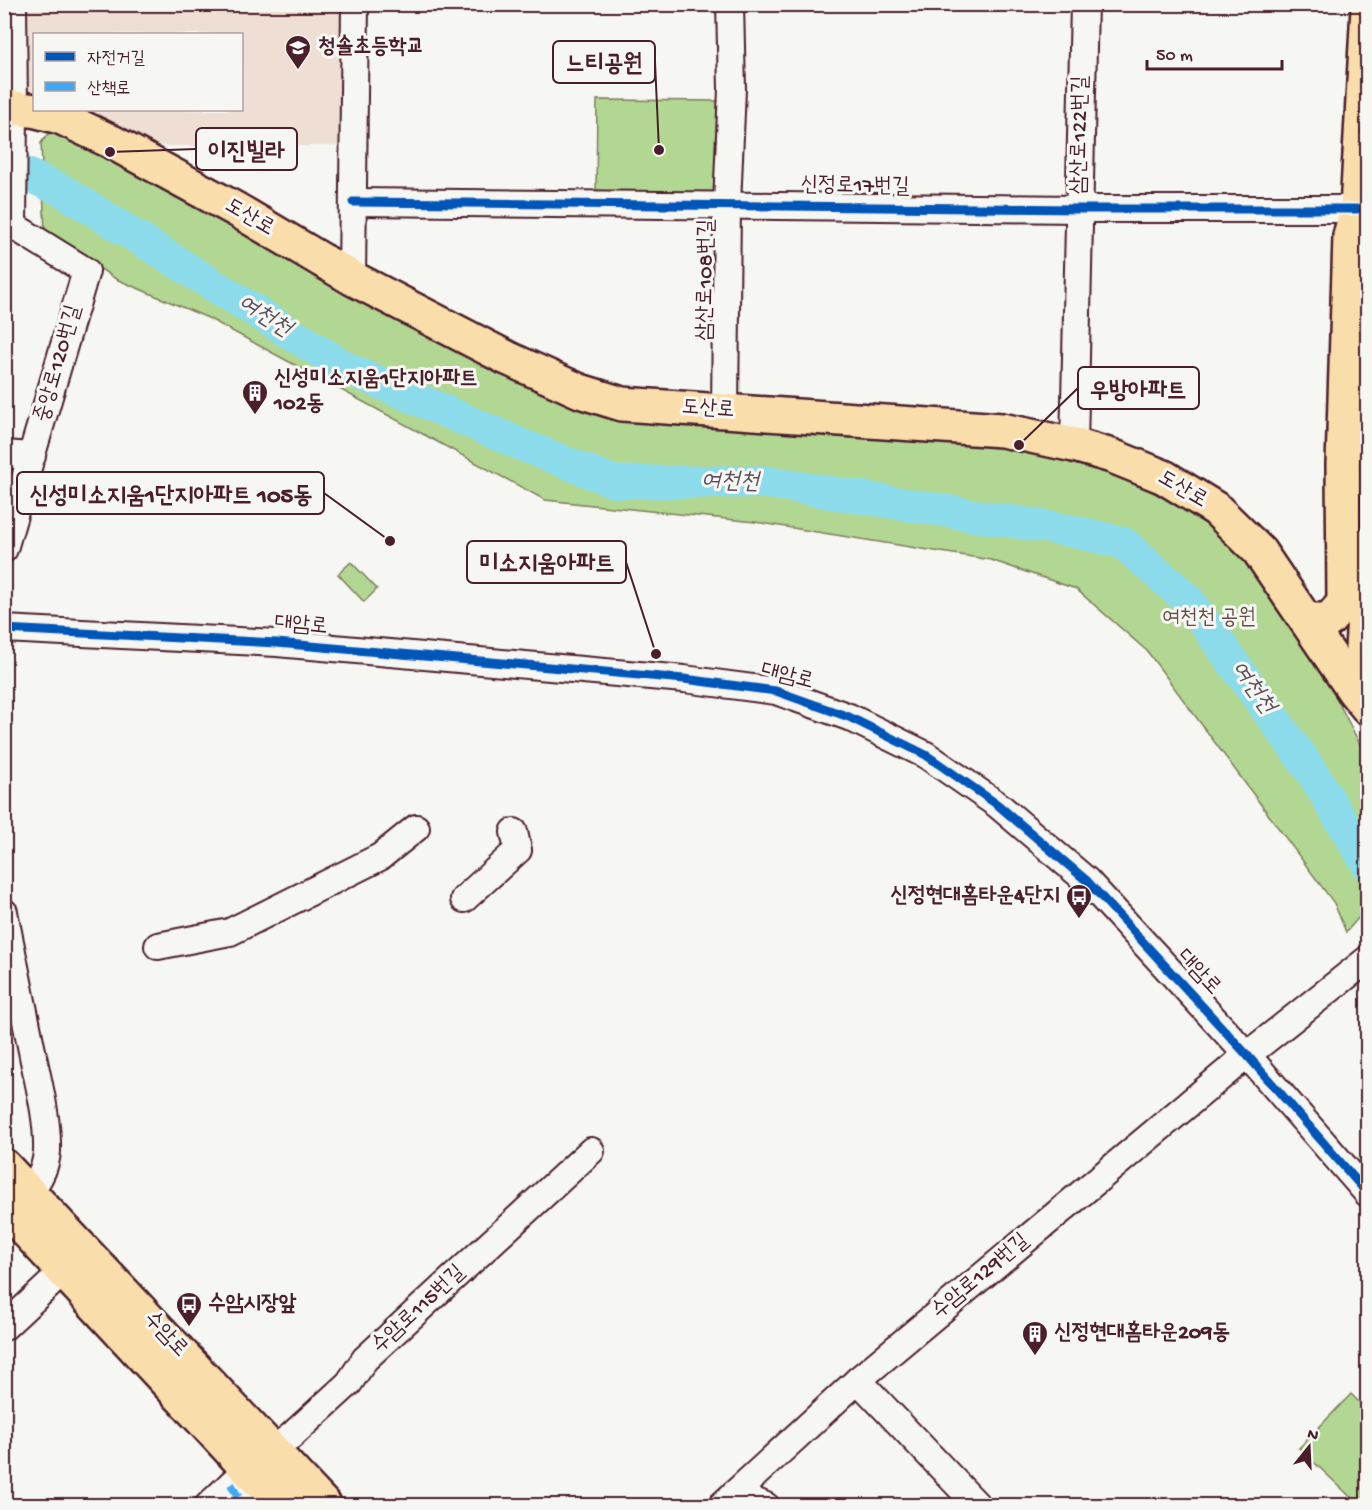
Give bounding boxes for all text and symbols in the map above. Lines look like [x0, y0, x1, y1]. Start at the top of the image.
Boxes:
legend [33, 33, 243, 111]
school or university icon: 청솔초등학교 [283, 33, 313, 71]
scale bar [1147, 33, 1282, 71]
place label: 청솔초등학교 [318, 34, 424, 61]
callout: 느티공원 [553, 41, 655, 83]
text: 50 m [1156, 46, 1193, 67]
text: 자전거길 [87, 49, 145, 70]
text: 느티공원 [565, 51, 643, 80]
street label: 삼산로122번길 [1067, 75, 1095, 195]
text: 산책로 [87, 79, 130, 100]
callout: 이진빌라 [196, 128, 297, 170]
text: 이진빌라 [207, 139, 285, 168]
street label: 신정로17번길 [800, 173, 910, 201]
street label: 도산로 [220, 193, 278, 243]
street label: 삼산로108번길 [693, 219, 721, 341]
water label: 여천천 [232, 289, 299, 346]
street label: 중앙로120번길 [30, 302, 88, 426]
place label: 신성미소지움1단지아파트 102동 [273, 367, 478, 418]
callout: 우방아파트 [1078, 367, 1199, 409]
building icon: 신성미소지움1단지아파트 102동 [240, 378, 270, 416]
text: 우방아파트 [1090, 378, 1186, 407]
street label: 도산로 [681, 395, 735, 425]
street label: 도산로 [1153, 465, 1211, 515]
water label: 여천천 [701, 468, 762, 498]
callout: 신성미소지움1단지아파트 105동 [17, 472, 324, 514]
text: 신성미소지움1단지아파트 105동 [29, 483, 313, 512]
callout: 미소지움아파트 [467, 541, 626, 583]
text: 미소지움아파트 [479, 551, 615, 580]
park label: 여천천 공원 [1162, 606, 1256, 632]
street label: 대암로 [273, 611, 329, 641]
water label: 여천천 [1223, 656, 1282, 722]
street label: 대암로 [758, 658, 816, 696]
bus stop icon: 신정현대홈타운4단지 [1064, 882, 1094, 920]
place label: 신정현대홈타운4단지 [890, 883, 1060, 910]
street label: 대암로 [1170, 945, 1226, 1001]
street label: 수암로129번길 [927, 1229, 1035, 1325]
street label: 수암로115번길 [367, 1260, 471, 1360]
bus stop icon: 수암시장앞 [174, 1290, 204, 1328]
place label: 수암시장앞 [208, 1292, 297, 1318]
street label: 수암로 [137, 1307, 193, 1363]
building icon: 신정현대홈타운209동 [1020, 1319, 1050, 1357]
place label: 신정현대홈타운209동 [1054, 1320, 1230, 1347]
north arrow [1279, 1417, 1339, 1477]
text: N [1305, 1425, 1321, 1447]

